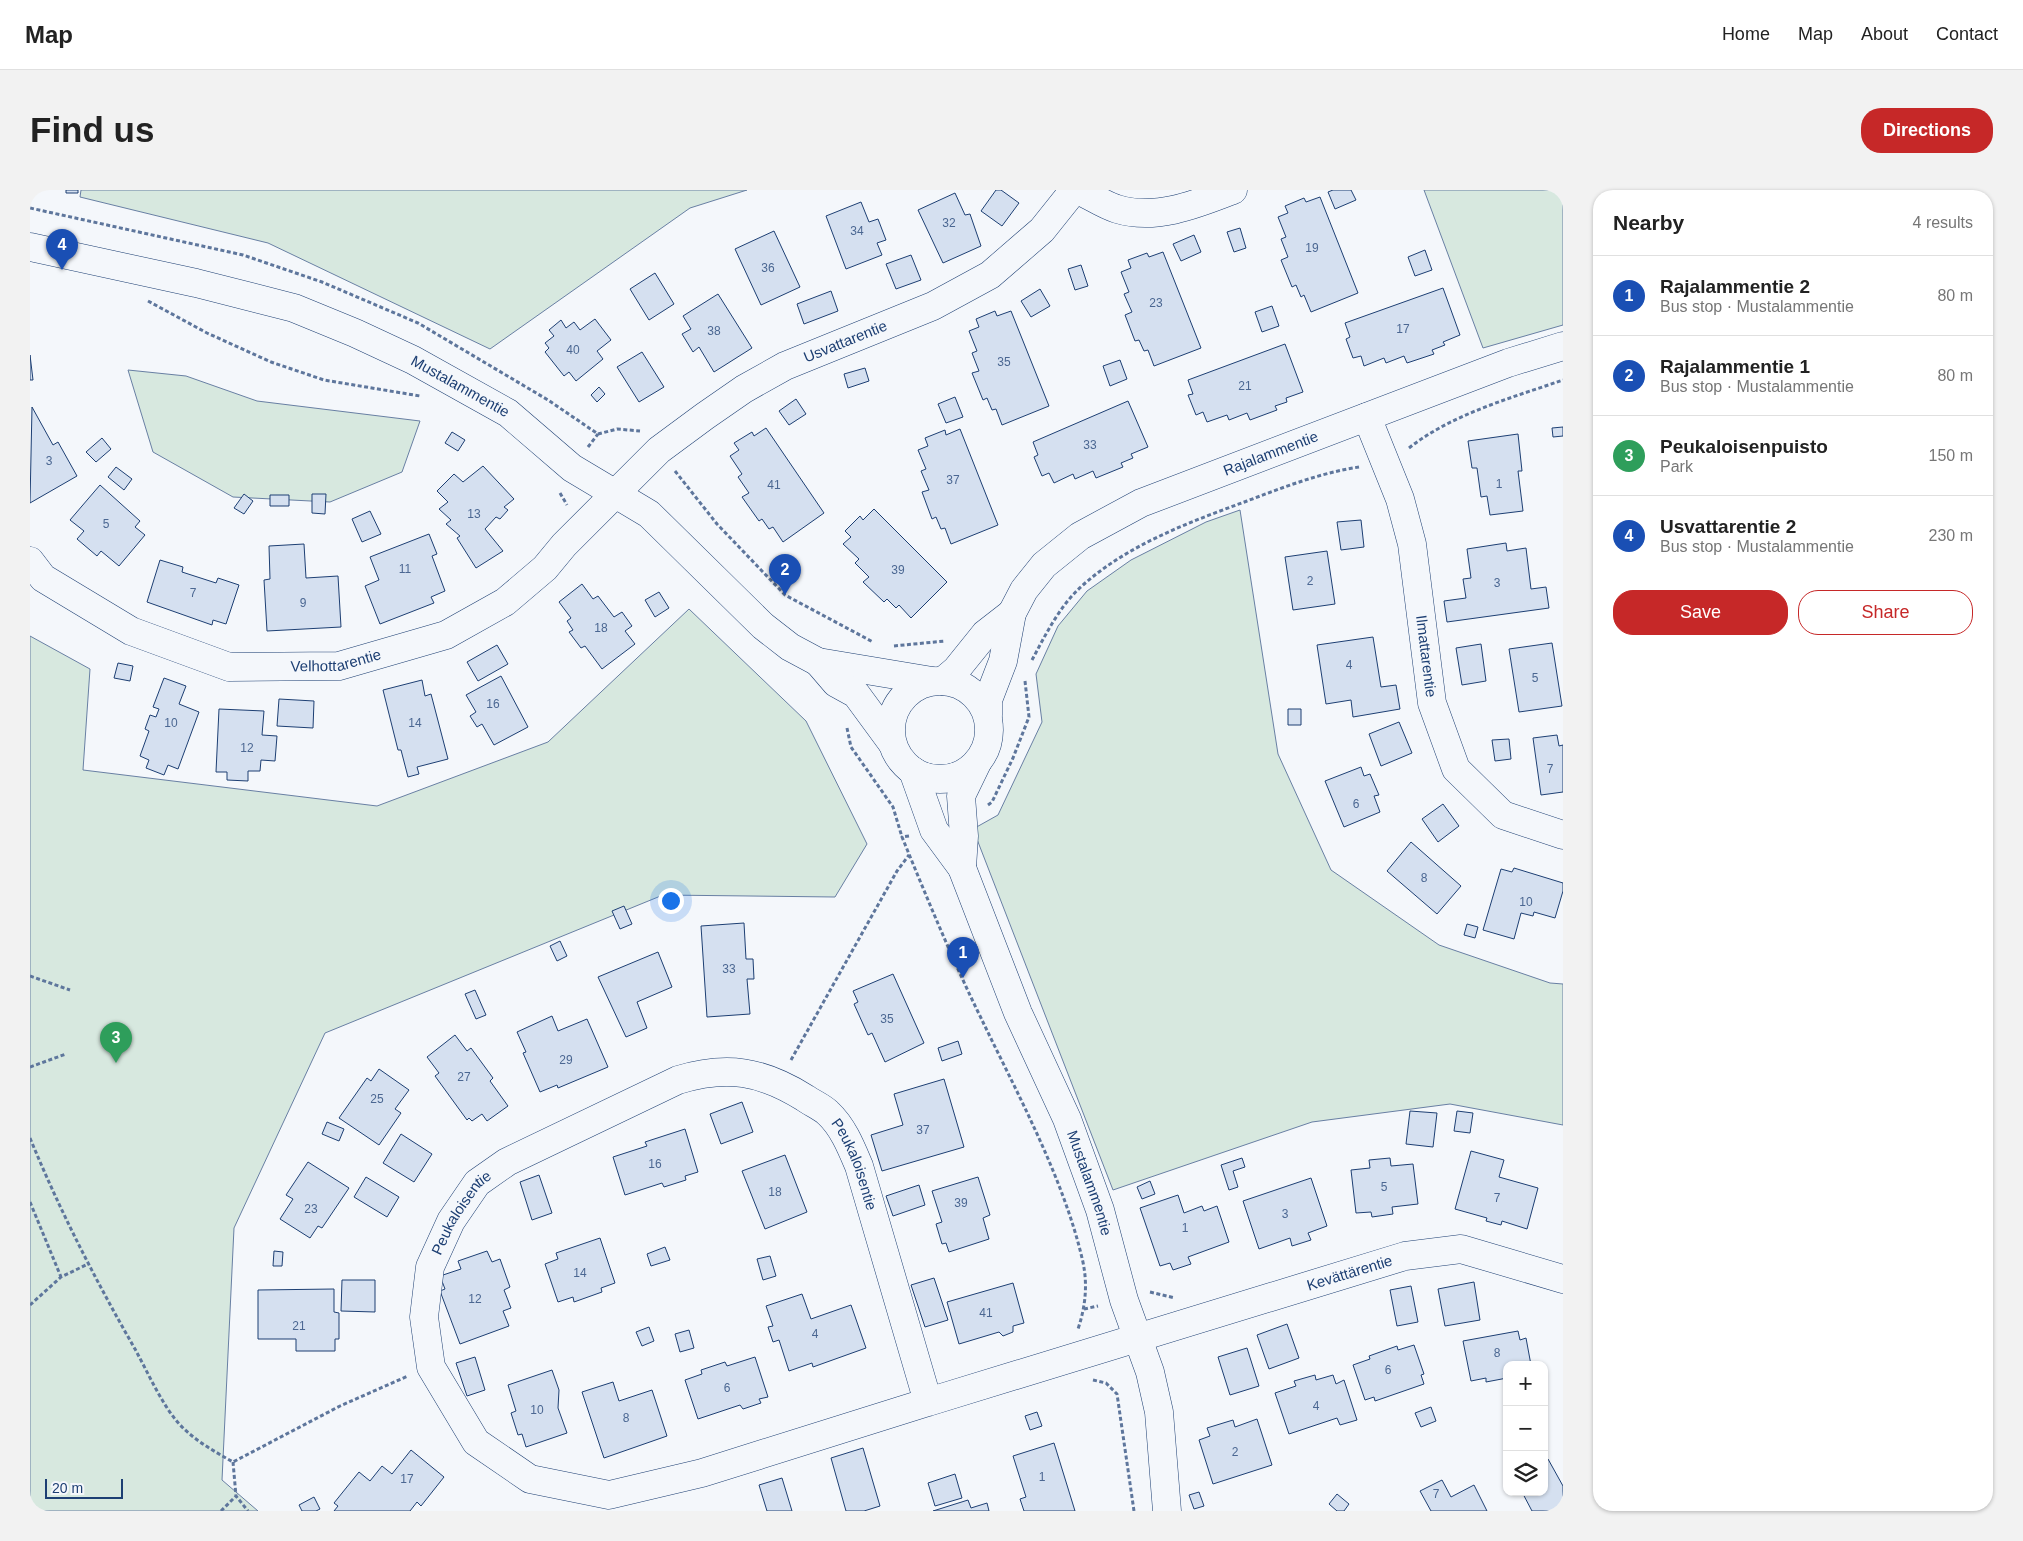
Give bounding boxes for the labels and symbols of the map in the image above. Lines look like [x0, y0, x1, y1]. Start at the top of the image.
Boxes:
house number: 32 [942, 216, 956, 230]
house number: 34 [850, 224, 864, 238]
pin: 4 [46, 229, 78, 270]
house number: 19 [1305, 241, 1319, 255]
house number: 36 [761, 261, 775, 275]
house number: 23 [1149, 296, 1163, 310]
street label: Usvattarentie [801, 317, 889, 366]
house number: 17 [1396, 322, 1410, 336]
house number: 38 [707, 324, 721, 338]
house number: 40 [566, 343, 580, 357]
street label: Mustalammentie [408, 352, 513, 420]
house number: 35 [997, 355, 1011, 369]
house number: 21 [1238, 379, 1252, 393]
street label: Rajalammentie [1221, 427, 1320, 479]
house number: 33 [1083, 438, 1097, 452]
house number: 3 [46, 454, 53, 468]
house number: 37 [946, 473, 960, 487]
house number: 1 [1496, 477, 1503, 491]
house number: 41 [767, 478, 781, 492]
house number: 13 [467, 507, 481, 521]
house number: 5 [103, 517, 110, 531]
pin: 2 [769, 554, 801, 595]
house number: 11 [399, 562, 412, 576]
house number: 39 [891, 563, 905, 577]
house number: 2 [1307, 574, 1314, 588]
house number: 3 [1494, 576, 1501, 590]
house number: 7 [190, 586, 197, 600]
house number: 9 [300, 596, 307, 610]
street label: Ilmattarentie [1413, 614, 1440, 698]
house number: 18 [594, 621, 608, 635]
street label: Velhottarentie [290, 645, 383, 674]
house number: 4 [1346, 658, 1353, 672]
house number: 5 [1532, 671, 1539, 685]
house number: 16 [486, 697, 500, 711]
house number: 10 [164, 716, 178, 730]
house number: 14 [408, 716, 422, 730]
house number: 12 [240, 741, 254, 755]
house number: 7 [1547, 762, 1554, 776]
house number: 6 [1353, 797, 1360, 811]
house number: 8 [1421, 871, 1428, 885]
your location [658, 888, 684, 914]
house number: 10 [1519, 895, 1533, 909]
pin: 1 [947, 937, 979, 978]
house number: 33 [722, 962, 736, 976]
house number: 35 [880, 1012, 894, 1026]
pin: 3 [100, 1022, 132, 1063]
house number: 29 [559, 1053, 573, 1067]
house number: 27 [457, 1070, 471, 1084]
house number: 25 [370, 1092, 384, 1106]
street label: Peukaloisentie [828, 1115, 880, 1212]
house number: 37 [916, 1123, 930, 1137]
street label: Mustalammentie [1064, 1128, 1115, 1237]
house number: 16 [648, 1157, 662, 1171]
street label: Peukaloisentie [428, 1167, 494, 1257]
house number: 5 [1381, 1180, 1388, 1194]
house number: 18 [768, 1185, 782, 1199]
house number: 7 [1494, 1191, 1501, 1205]
house number: 39 [954, 1196, 968, 1210]
house number: 23 [304, 1202, 318, 1216]
house number: 3 [1282, 1207, 1289, 1221]
house number: 1 [1182, 1221, 1189, 1235]
street label: Kevättärentie [1305, 1251, 1394, 1294]
house number: 14 [573, 1266, 587, 1280]
house number: 12 [468, 1292, 482, 1306]
house number: 41 [979, 1306, 993, 1320]
house number: 21 [292, 1319, 306, 1333]
house number: 4 [812, 1327, 819, 1341]
house number: 8 [1494, 1346, 1501, 1360]
house number: 6 [1385, 1363, 1392, 1377]
house number: 6 [724, 1381, 731, 1395]
house number: 4 [1313, 1399, 1320, 1413]
house number: 10 [530, 1403, 544, 1417]
house number: 8 [623, 1411, 630, 1425]
house number: 2 [1232, 1445, 1239, 1459]
house number: 1 [1039, 1470, 1046, 1484]
house number: 17 [400, 1472, 414, 1486]
scale bar [45, 1476, 122, 1499]
house number: 7 [1433, 1487, 1440, 1501]

